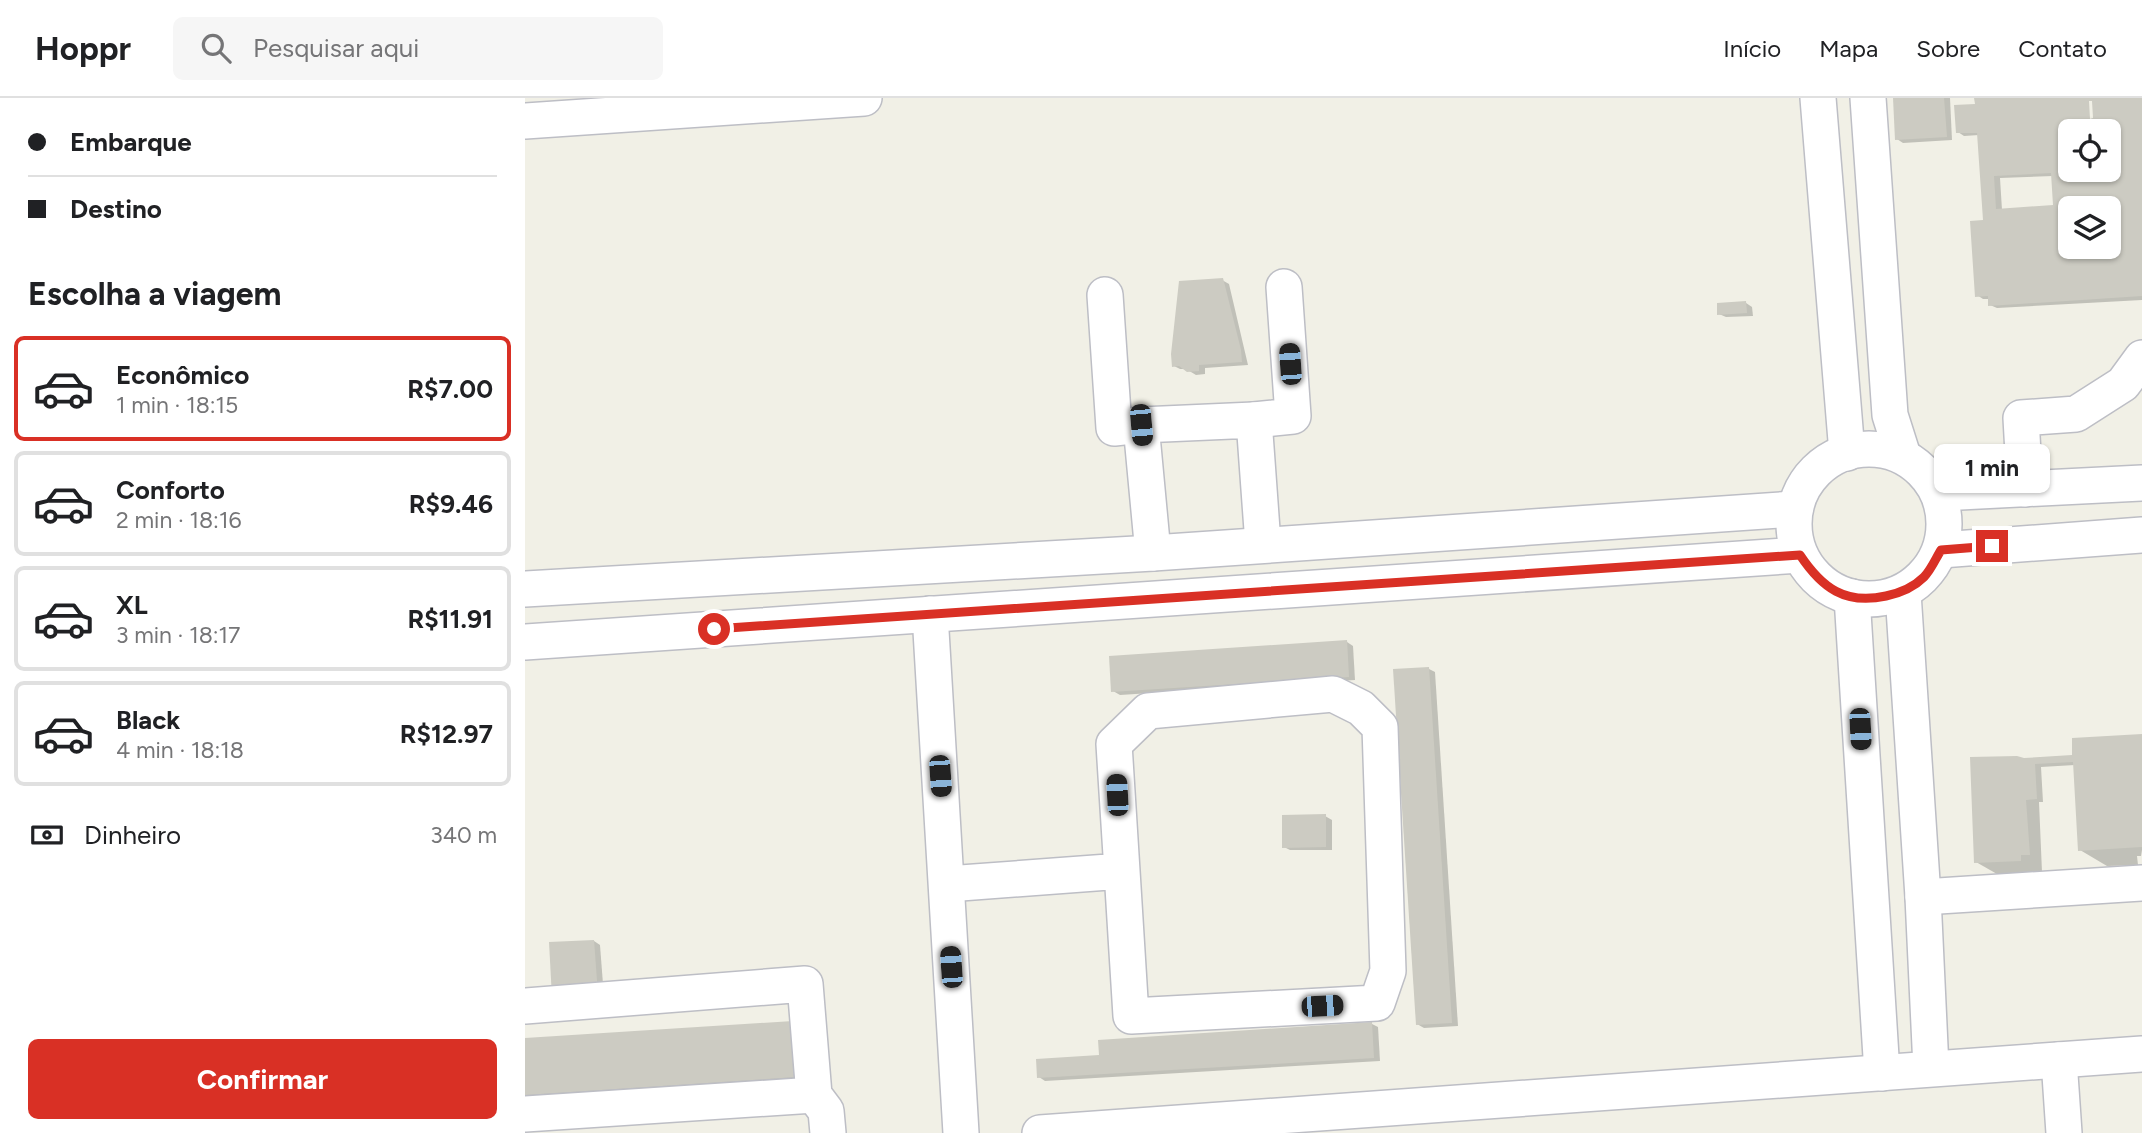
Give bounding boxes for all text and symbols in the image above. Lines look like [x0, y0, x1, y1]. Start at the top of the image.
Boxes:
search box [173, 17, 663, 80]
text: Hoppr [35, 29, 131, 68]
icon: search [197, 29, 235, 67]
text: Pesquisar aqui [253, 32, 419, 64]
text: Início [1723, 34, 1781, 63]
text: Mapa [1819, 34, 1878, 63]
text: Sobre [1916, 34, 1980, 63]
text: Contato [2018, 34, 2107, 63]
map controls [2058, 119, 2121, 259]
button: locate [2058, 119, 2121, 182]
text: Embarque [70, 126, 192, 158]
text: Destino [70, 193, 162, 225]
button: layers [2058, 196, 2121, 259]
text: Escolha a viagem [28, 275, 281, 313]
car [1279, 342, 1302, 386]
icon: car [32, 357, 95, 420]
text: Econômico [116, 359, 249, 391]
text: R$7.00 [407, 373, 493, 405]
text: 1 min · 18:15 [116, 391, 238, 419]
car [1129, 403, 1154, 447]
callout: 1 min [1934, 444, 2050, 494]
text: 1 min [1965, 454, 2019, 482]
icon: car [32, 472, 95, 535]
text: Conforto [116, 474, 225, 506]
text: R$9.46 [409, 488, 493, 520]
text: 2 min · 18:16 [116, 506, 241, 534]
route end [1976, 530, 2008, 562]
icon: car [32, 587, 95, 650]
text: XL [116, 589, 148, 621]
text: R$11.91 [407, 603, 493, 635]
route start [698, 613, 730, 645]
text: 3 min · 18:17 [116, 621, 240, 649]
icon: car [32, 702, 95, 765]
text: Black [116, 704, 180, 736]
car [1849, 707, 1872, 751]
text: R$12.97 [400, 718, 493, 750]
text: 4 min · 18:18 [116, 736, 244, 764]
car [929, 754, 952, 798]
car [1106, 773, 1129, 817]
icon: cash [28, 816, 66, 854]
text: Dinheiro [84, 819, 181, 851]
text: 340 m [430, 821, 497, 849]
car [940, 945, 963, 989]
car [1301, 994, 1344, 1018]
button: Confirmar [28, 1039, 497, 1119]

